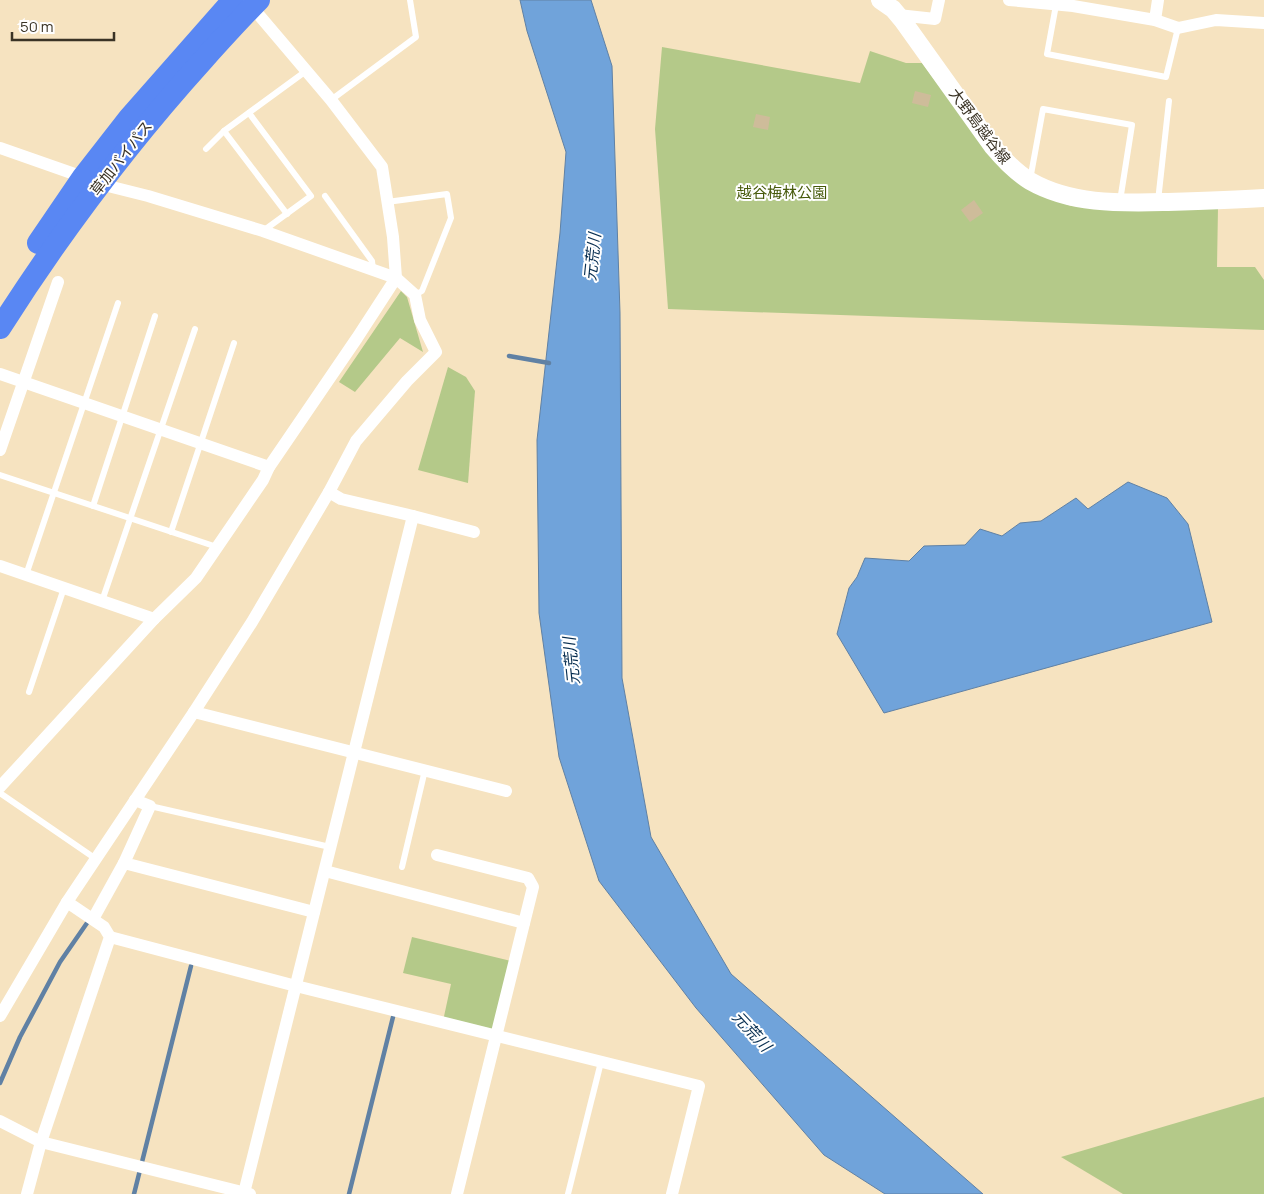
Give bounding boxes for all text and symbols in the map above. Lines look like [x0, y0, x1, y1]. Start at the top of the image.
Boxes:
scale bar [12, 10, 115, 42]
text: 50 m [20, 16, 54, 37]
street label: 大野島越谷線 [945, 84, 1015, 168]
street label: 草加バイパス [85, 116, 157, 200]
park label: 越谷梅林公園 [736, 182, 827, 203]
water label: 元荒川 [579, 230, 606, 282]
water label: 元荒川 [557, 634, 584, 686]
water label: 元荒川 [728, 1006, 778, 1058]

